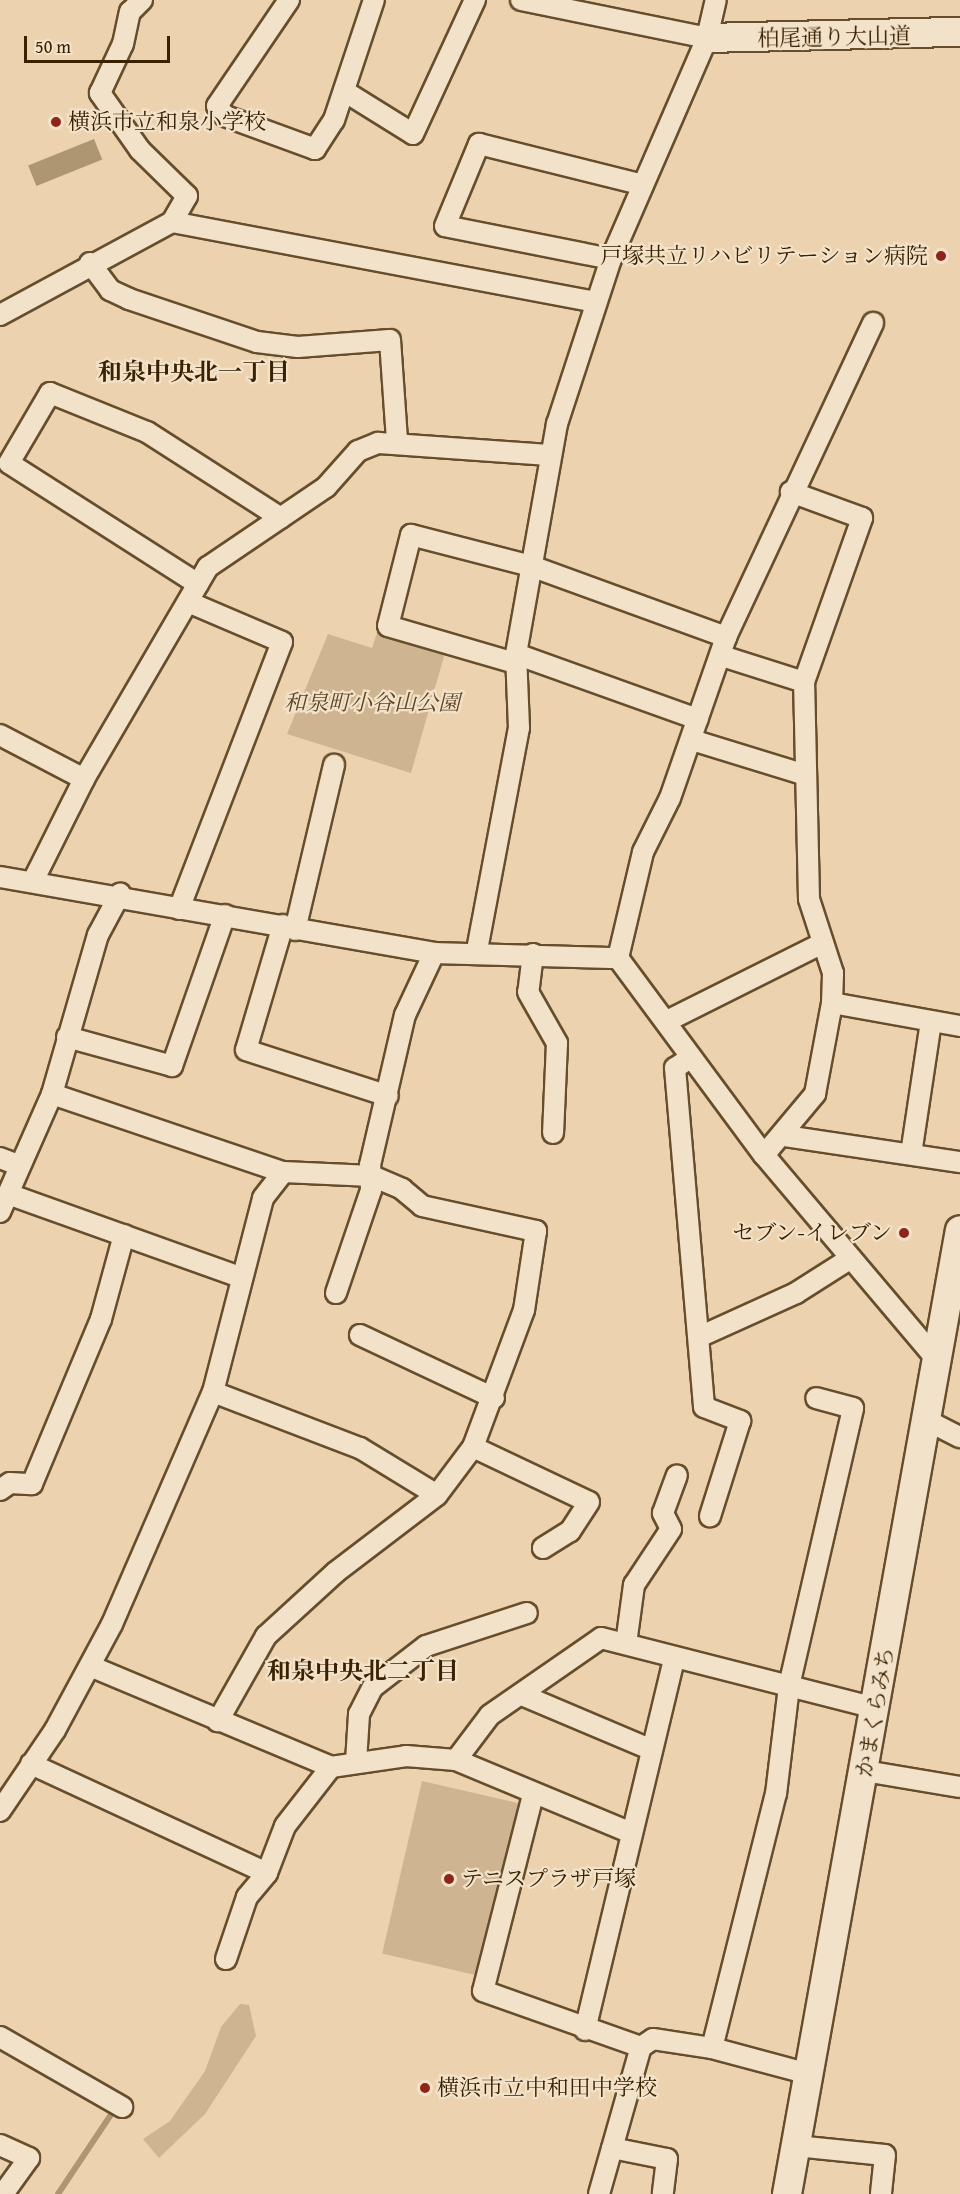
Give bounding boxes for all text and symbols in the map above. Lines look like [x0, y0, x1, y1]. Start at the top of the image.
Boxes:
street label: 柏尾通り大山道 [757, 22, 911, 52]
scale bar [27, 24, 172, 62]
text: 50 m [35, 33, 71, 60]
place label: 横浜市立和泉小学校 [68, 109, 266, 135]
marker: 横浜市立和泉小学校 [49, 115, 63, 129]
place label: 戸塚共立リハビリテーション病院 [598, 243, 928, 269]
marker: 戸塚共立リハビリテーション病院 [932, 247, 950, 265]
district label: 和泉中央北一丁目 [98, 358, 290, 386]
park label: 和泉町小谷山公園 [284, 690, 460, 716]
place label: セブン-イレブン [730, 1220, 892, 1246]
marker: セブン-イレブン [897, 1226, 911, 1240]
street label: かまくらみち [851, 1645, 899, 1779]
district label: 和泉中央北二丁目 [267, 1657, 459, 1685]
place label: テニスプラザ戸塚 [461, 1866, 637, 1892]
marker: テニスプラザ戸塚 [442, 1872, 456, 1886]
place label: 横浜市立中和田中学校 [437, 2075, 657, 2101]
marker: 横浜市立中和田中学校 [418, 2081, 432, 2095]

